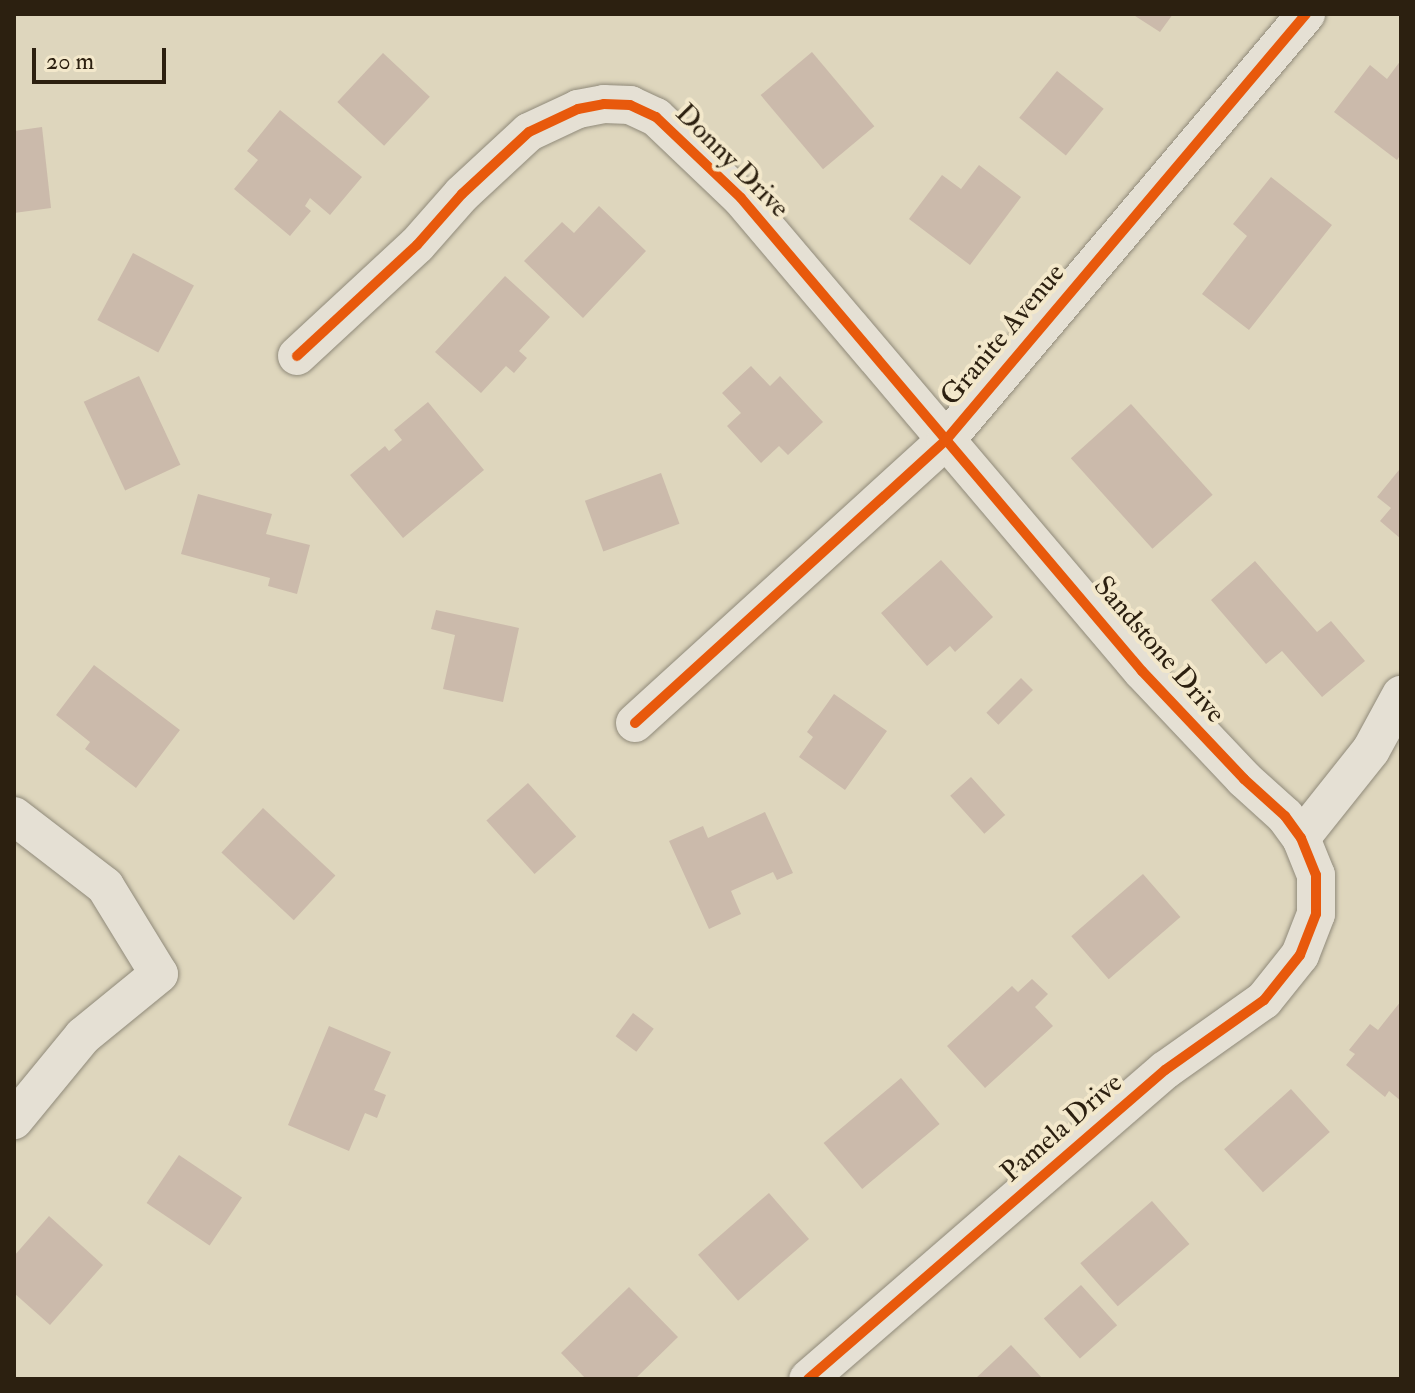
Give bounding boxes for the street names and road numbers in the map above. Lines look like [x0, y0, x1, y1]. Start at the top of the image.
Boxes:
street label: Donny Drive [668, 97, 796, 225]
street label: Granite Avenue [934, 257, 1072, 413]
street label: Sandstone Drive [1086, 570, 1232, 730]
street label: Pamela Drive [995, 1066, 1129, 1190]

